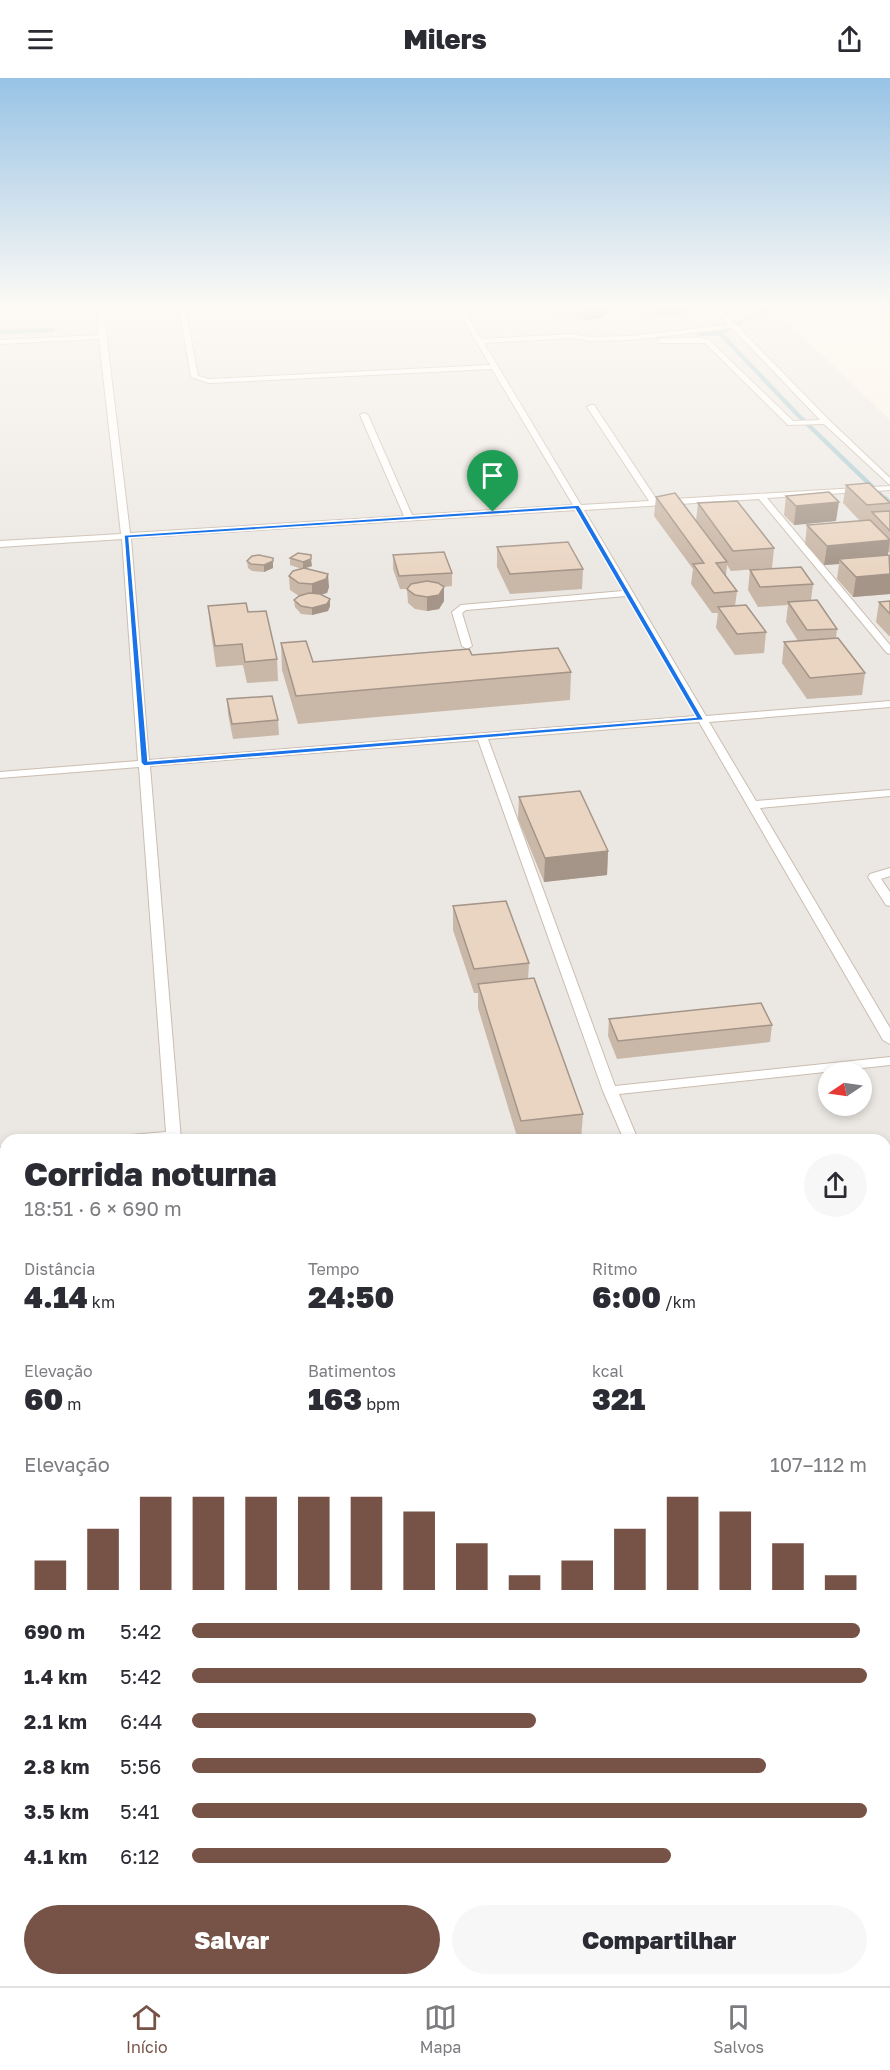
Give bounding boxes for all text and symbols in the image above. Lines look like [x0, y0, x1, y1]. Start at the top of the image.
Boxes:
icon: menu [24, 23, 57, 56]
text: Milers [403, 23, 487, 55]
icon: share [833, 23, 866, 56]
pin [467, 450, 518, 512]
icon: arrive [476, 459, 509, 492]
north arrow [818, 1062, 872, 1116]
map controls [818, 1062, 872, 1116]
text: Corrida noturna [24, 1154, 277, 1193]
button: share [804, 1154, 867, 1217]
text: 18:51 · 6 × 690 m [24, 1196, 182, 1220]
text: Distância [24, 1259, 95, 1279]
text: Tempo [308, 1259, 359, 1279]
text: Ritmo [592, 1259, 637, 1279]
text: 4.14 [24, 1279, 88, 1315]
text: 24:50 [308, 1279, 394, 1315]
text: 6:00 [592, 1279, 661, 1315]
text: km [88, 1292, 115, 1312]
text: /km [661, 1292, 696, 1312]
text: Elevação [24, 1361, 93, 1381]
text: Batimentos [308, 1361, 396, 1381]
text: kcal [592, 1361, 624, 1381]
text: 60 [24, 1381, 63, 1417]
text: 163 [308, 1381, 362, 1417]
text: 321 [592, 1381, 645, 1417]
text: m [63, 1394, 81, 1414]
text: bpm [362, 1394, 400, 1414]
text: Elevação [24, 1452, 110, 1476]
text: 107–112 m [770, 1452, 867, 1476]
text: 690 m [24, 1619, 85, 1643]
text: 5:42 [120, 1619, 161, 1643]
text: 1.4 km [24, 1664, 87, 1688]
text: 5:42 [120, 1664, 161, 1688]
text: 2.1 km [24, 1709, 87, 1733]
text: 6:44 [120, 1709, 163, 1733]
text: 2.8 km [24, 1754, 90, 1778]
text: 5:56 [120, 1754, 161, 1778]
text: 3.5 km [24, 1799, 89, 1823]
text: 5:41 [120, 1799, 160, 1823]
text: 4.1 km [24, 1844, 87, 1868]
text: 6:12 [120, 1844, 159, 1868]
button: Salvar [24, 1905, 440, 1974]
button: Compartilhar [452, 1905, 867, 1974]
tab: Início [126, 2001, 168, 2057]
tab: Mapa [420, 2001, 461, 2057]
tab: Salvos [713, 2001, 764, 2057]

